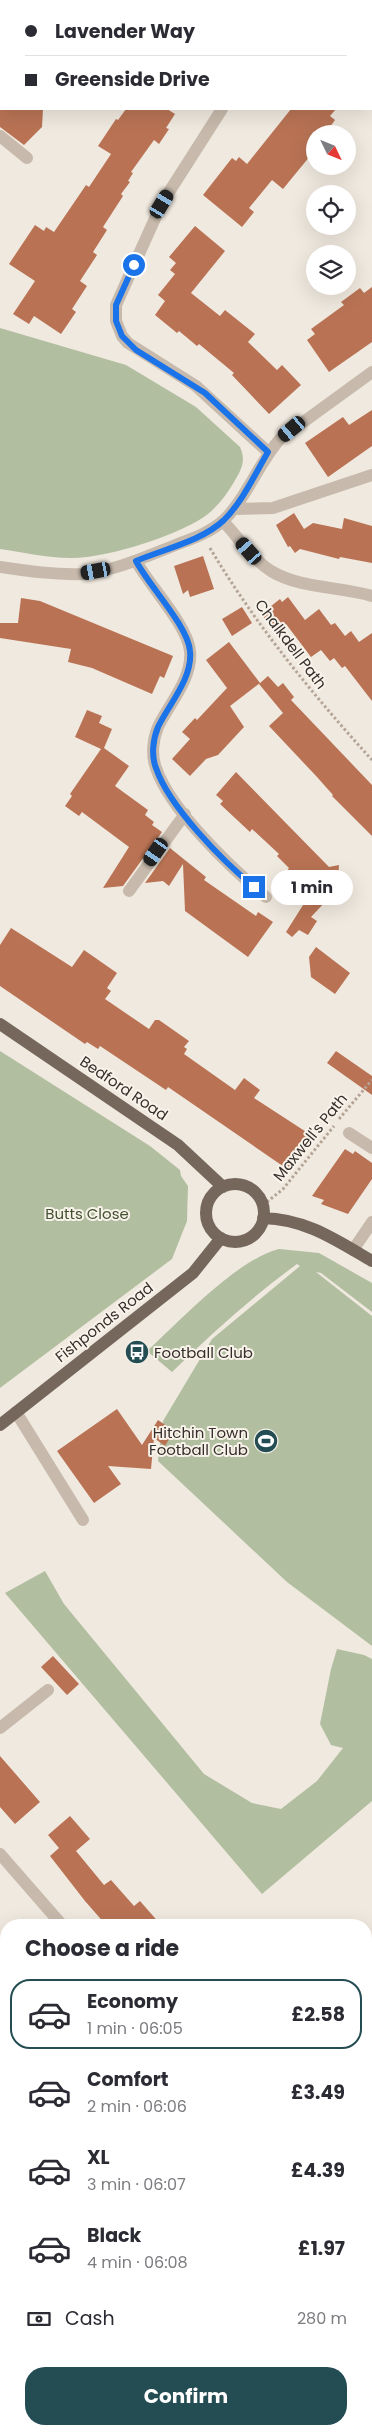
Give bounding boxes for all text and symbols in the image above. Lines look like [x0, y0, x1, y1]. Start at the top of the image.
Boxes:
text: Lavender Way [55, 18, 195, 45]
text: Greenside Drive [55, 66, 210, 93]
north arrow [306, 125, 356, 175]
map controls [306, 125, 356, 295]
button: locate [306, 185, 356, 235]
car [147, 187, 176, 221]
button: layers [306, 245, 356, 295]
route start [123, 254, 145, 276]
car [275, 414, 308, 444]
car [233, 535, 264, 567]
car [79, 561, 112, 581]
street label: Chalkdell Path [250, 595, 332, 693]
car [141, 835, 170, 869]
callout: 1 min [272, 870, 354, 904]
route end [243, 876, 265, 898]
text: 1 min [291, 876, 333, 899]
street label: Bedford Road [76, 1051, 172, 1125]
street label: Maxwell's Path [268, 1089, 352, 1185]
park label: Butts Close [45, 1203, 129, 1224]
street label: Fishponds Road [51, 1277, 157, 1367]
bus stop icon: Football Club [124, 1339, 150, 1365]
place label: Football Club [154, 1342, 253, 1363]
place label: Hitchin Town Football Club [149, 1422, 248, 1460]
sports icon: Hitchin Town Football Club [253, 1428, 279, 1454]
text: Choose a ride [25, 1933, 179, 1964]
text: Economy [87, 1988, 178, 2015]
icon: car [27, 1992, 72, 2037]
text: £2.58 [292, 2001, 345, 2028]
text: 1 min · 06:05 [87, 2017, 183, 2040]
text: Comfort [87, 2066, 169, 2093]
icon: car [27, 2070, 72, 2115]
text: £3.49 [291, 2079, 345, 2106]
text: 2 min · 06:06 [87, 2095, 187, 2118]
text: XL [87, 2144, 110, 2171]
icon: car [27, 2148, 72, 2193]
text: £4.39 [291, 2157, 345, 2184]
text: 3 min · 06:07 [87, 2173, 186, 2196]
text: Black [87, 2222, 141, 2249]
icon: car [27, 2226, 72, 2271]
text: £1.97 [298, 2235, 345, 2262]
text: 4 min · 06:08 [87, 2251, 188, 2274]
icon: cash [25, 2305, 53, 2333]
text: Cash [65, 2305, 115, 2332]
text: 280 m [297, 2307, 347, 2330]
button: Confirm [25, 2367, 347, 2425]

